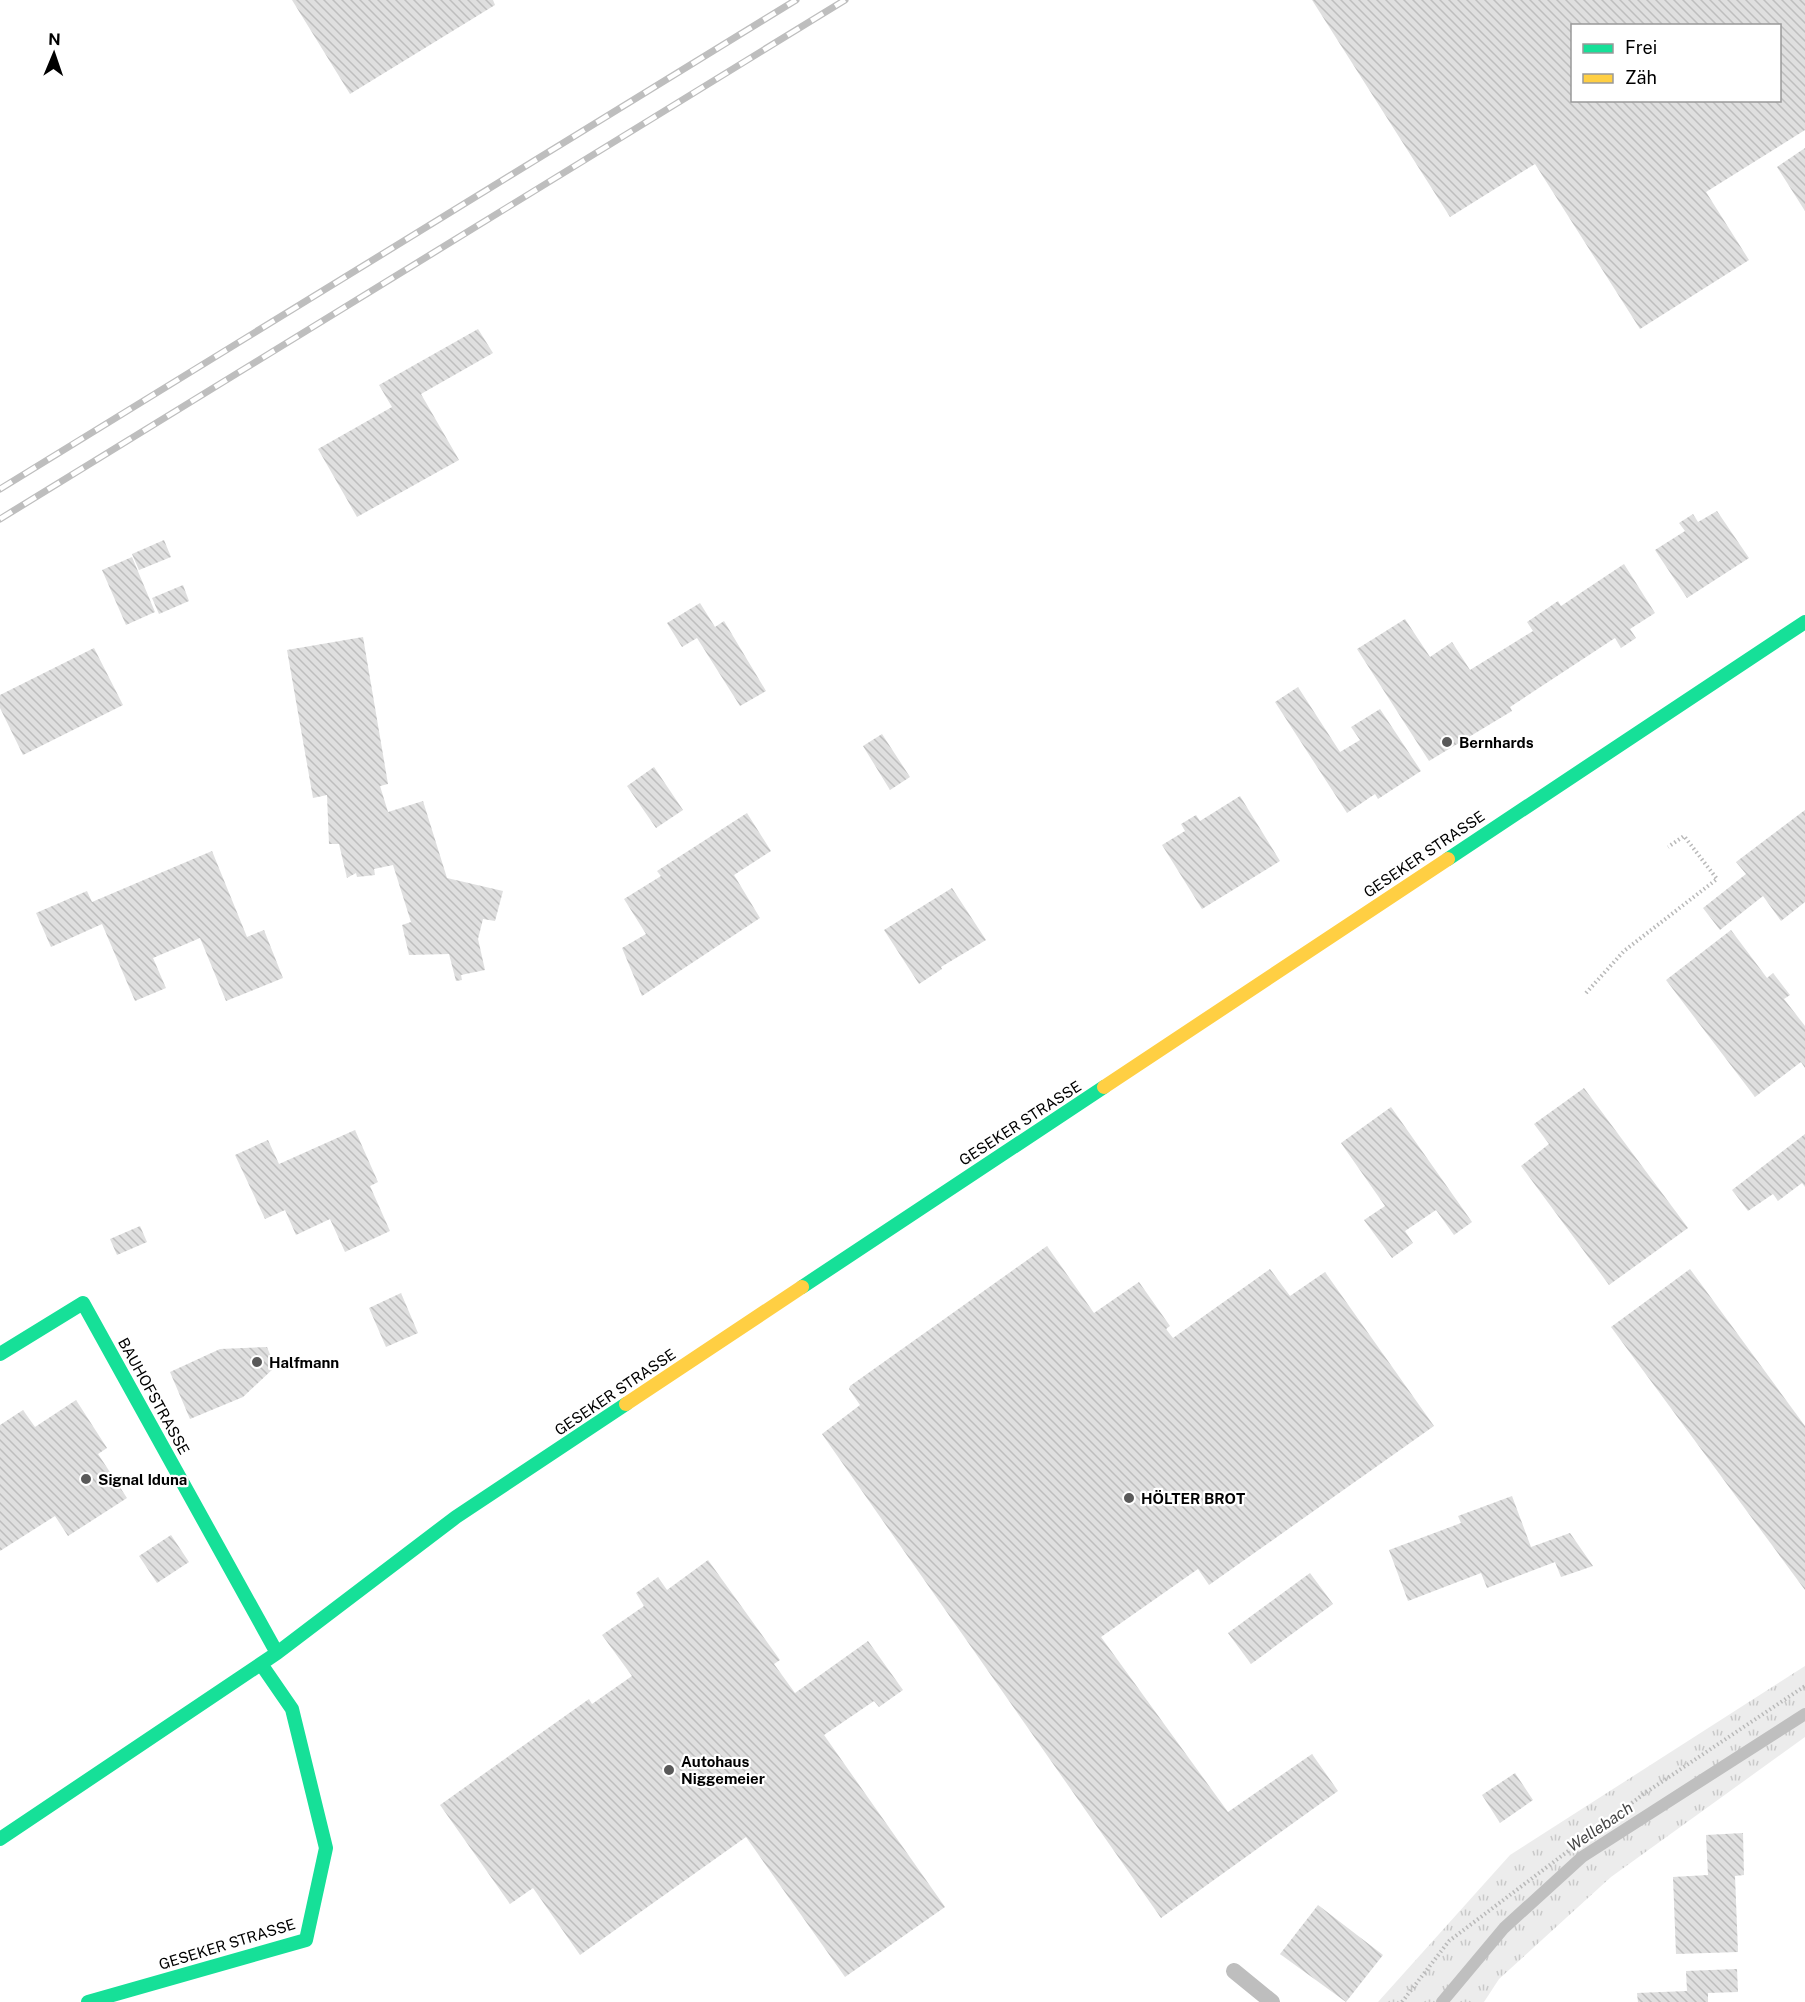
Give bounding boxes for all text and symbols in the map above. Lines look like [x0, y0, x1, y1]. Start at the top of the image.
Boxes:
north arrow [24, 24, 84, 84]
legend [1571, 24, 1781, 102]
text: N [48, 30, 61, 49]
text: Frei [1625, 37, 1657, 58]
text: Zäh [1625, 67, 1657, 88]
place label: Bernhards [1459, 734, 1534, 751]
marker: Bernhards [1440, 735, 1454, 749]
street label: GESEKER STRASSE [1360, 807, 1488, 901]
street label: GESEKER STRASSE [956, 1077, 1084, 1169]
street label: BAUHOFSTRASSE [115, 1335, 193, 1457]
street label: GESEKER STRASSE [551, 1345, 679, 1439]
place label: Halfmann [269, 1354, 339, 1371]
marker: Halfmann [250, 1355, 264, 1369]
place label: Signal Iduna [98, 1471, 187, 1488]
marker: Signal Iduna [79, 1472, 93, 1486]
place label: HÖLTER BROT [1141, 1490, 1245, 1507]
marker: HÖLTER BROT [1122, 1491, 1136, 1505]
place label: Autohaus Niggemeier [681, 1753, 765, 1787]
marker: Autohaus Niggemeier [662, 1763, 676, 1777]
water label: Wellebach [1564, 1798, 1636, 1856]
street label: GESEKER STRASSE [157, 1915, 297, 1973]

